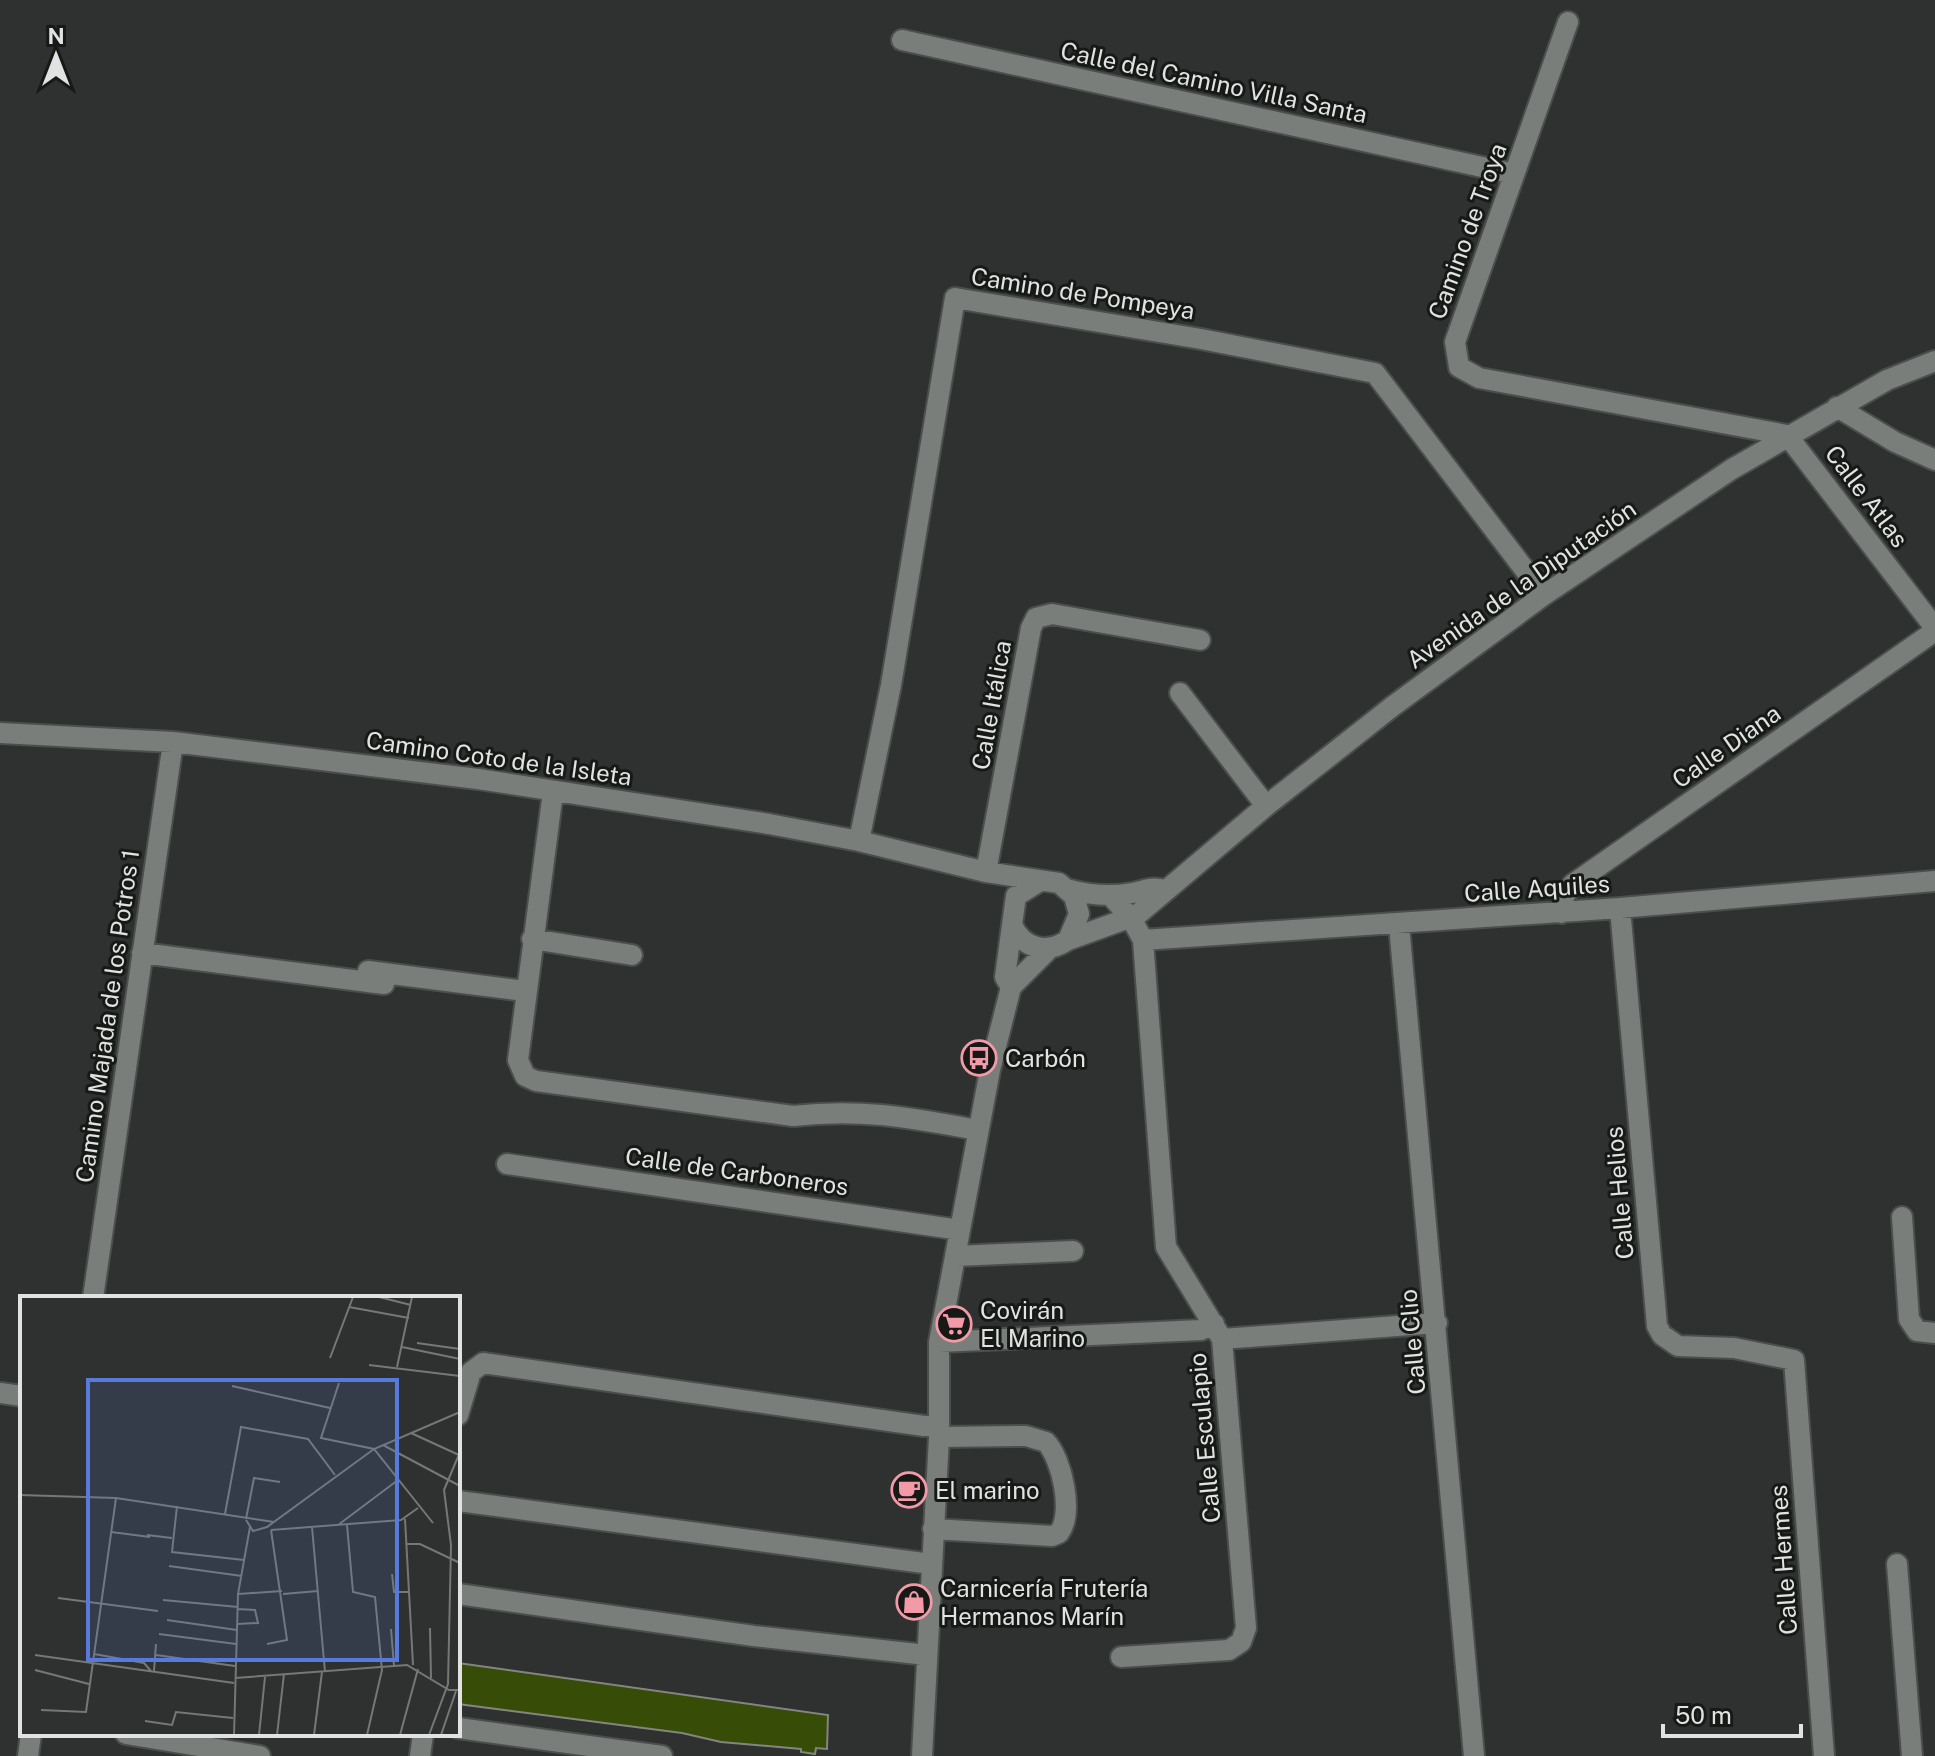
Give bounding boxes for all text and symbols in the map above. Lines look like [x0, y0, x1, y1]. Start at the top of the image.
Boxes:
north arrow [16, 16, 96, 96]
text: N [47, 23, 65, 49]
street label: Calle del Camino Villa Santa [1058, 36, 1370, 128]
street label: Camino de Troya [1422, 139, 1512, 323]
street label: Camino de Pompeya [969, 262, 1197, 324]
street label: Calle Atlas [1820, 440, 1914, 552]
street label: Avenida de la Diputación [1401, 494, 1641, 674]
street label: Calle Itálica [966, 638, 1016, 772]
street label: Calle Diana [1667, 699, 1785, 793]
street label: Camino Coto de la Isleta [364, 725, 634, 791]
street label: Camino Majada de los Potros 1 [70, 848, 144, 1184]
street label: Calle Aquiles [1463, 869, 1611, 907]
bus stop icon: Carbón [960, 1039, 998, 1077]
place label: Carbón [1005, 1044, 1086, 1072]
street label: Calle Helios [1599, 1126, 1639, 1260]
street label: Calle de Carboneros [624, 1141, 850, 1201]
street label: Calle Clio [1393, 1288, 1431, 1396]
inset map [20, 1296, 460, 1736]
place label: Covirán El Marino [980, 1296, 1085, 1352]
supermarket icon: Covirán El Marino [935, 1305, 973, 1343]
street label: Calle Esculapio [1183, 1352, 1225, 1524]
cafe icon: El marino [890, 1471, 928, 1509]
place label: El marino [935, 1476, 1040, 1504]
street label: Calle Hermes [1764, 1484, 1802, 1636]
place label: Carnicería Frutería Hermanos Marín [940, 1574, 1148, 1630]
shop icon: Carnicería Frutería Hermanos Marín [895, 1583, 933, 1621]
scale bar [1663, 1688, 1801, 1738]
text: 50 m [1675, 1701, 1732, 1729]

